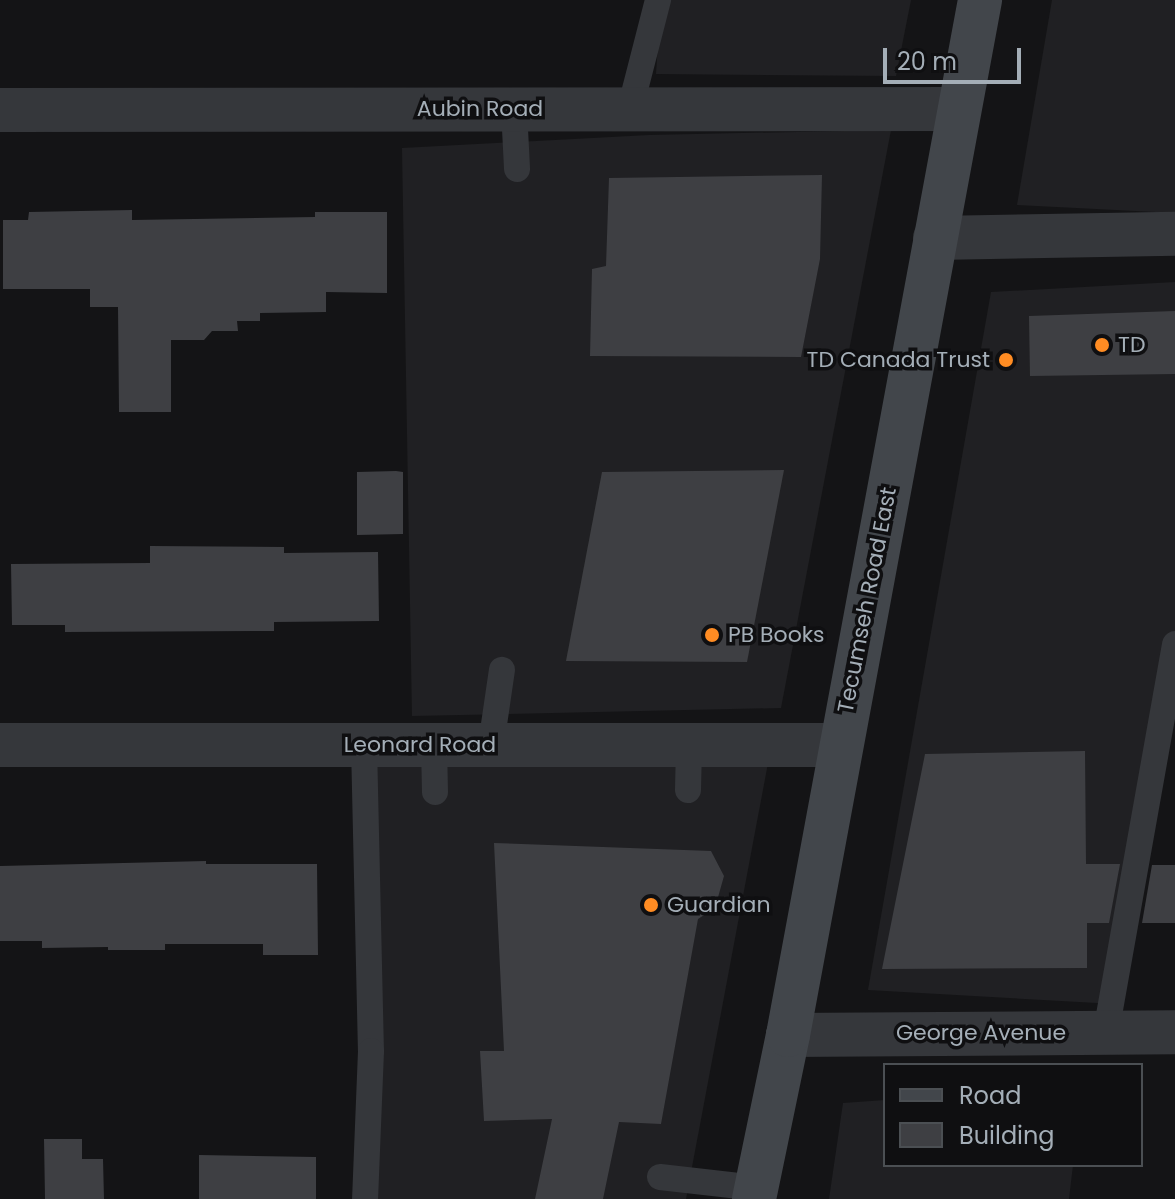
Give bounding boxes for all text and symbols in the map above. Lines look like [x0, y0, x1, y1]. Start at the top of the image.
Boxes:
scale bar [887, 32, 1025, 82]
text: 20 m [897, 45, 957, 78]
street label: Aubin Road [417, 96, 543, 122]
place label: TD [1118, 332, 1145, 358]
marker: TD [1093, 336, 1111, 354]
place label: TD Canada Trust [807, 347, 990, 373]
marker: TD Canada Trust [997, 351, 1015, 369]
street label: Tecumseh Road East [832, 485, 902, 715]
place label: PB Books [728, 622, 825, 648]
marker: PB Books [703, 626, 721, 644]
street label: Leonard Road [344, 732, 496, 758]
place label: Guardian [667, 892, 771, 918]
marker: Guardian [642, 896, 660, 914]
street label: George Avenue [896, 1020, 1066, 1046]
legend [883, 1063, 1143, 1167]
text: Road [959, 1079, 1021, 1112]
text: Building [959, 1119, 1055, 1152]

